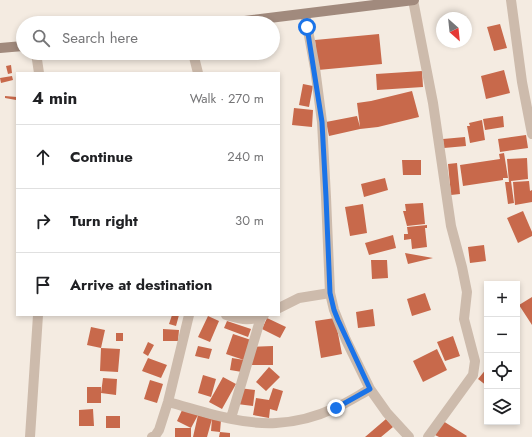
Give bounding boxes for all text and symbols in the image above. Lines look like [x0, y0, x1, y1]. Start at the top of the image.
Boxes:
north arrow [436, 12, 472, 48]
search box [16, 16, 280, 60]
route start [298, 18, 316, 36]
icon: search [30, 27, 52, 49]
text: Search here [62, 27, 138, 49]
text: 4 min [32, 86, 77, 110]
text: Walk · 270 m [190, 89, 264, 108]
icon: ahead [32, 146, 54, 168]
text: Continue [70, 146, 133, 168]
text: 240 m [227, 147, 264, 166]
icon: right [32, 210, 54, 232]
text: Turn right [70, 210, 138, 232]
text: 30 m [235, 211, 264, 230]
icon: arrive [32, 274, 54, 296]
text: Arrive at destination [70, 274, 212, 296]
map controls [484, 281, 520, 425]
button: + [484, 281, 520, 317]
button: − [484, 317, 520, 353]
button: locate [484, 353, 520, 389]
button: layers [484, 389, 520, 425]
route end [327, 399, 345, 417]

